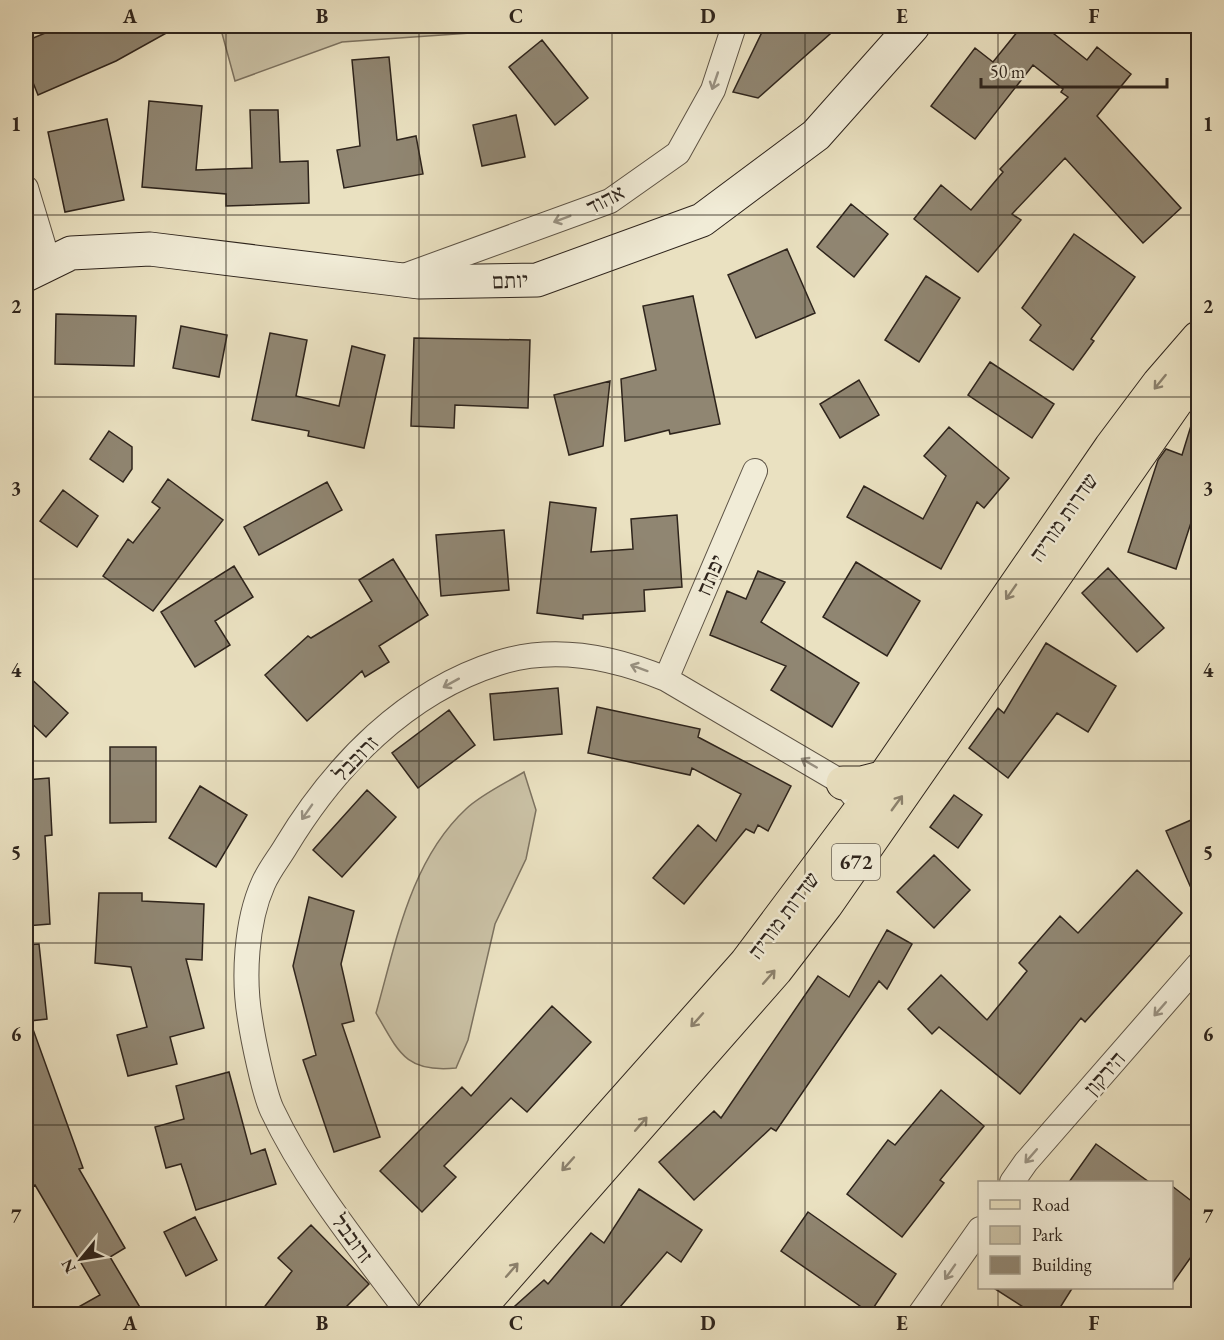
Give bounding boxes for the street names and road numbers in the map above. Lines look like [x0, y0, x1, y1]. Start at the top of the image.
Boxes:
street label: אהוד [581, 178, 629, 221]
street label: יותם [492, 265, 529, 296]
street label: שדרות מוריה [1022, 467, 1105, 568]
street label: יפתח [689, 550, 732, 600]
street label: זרובבל [326, 729, 385, 788]
road number: 672 [832, 844, 880, 880]
street label: שדרות מוריה [741, 866, 826, 965]
street label: הירקון [1077, 1045, 1132, 1102]
street label: זרובבל [325, 1208, 380, 1269]

